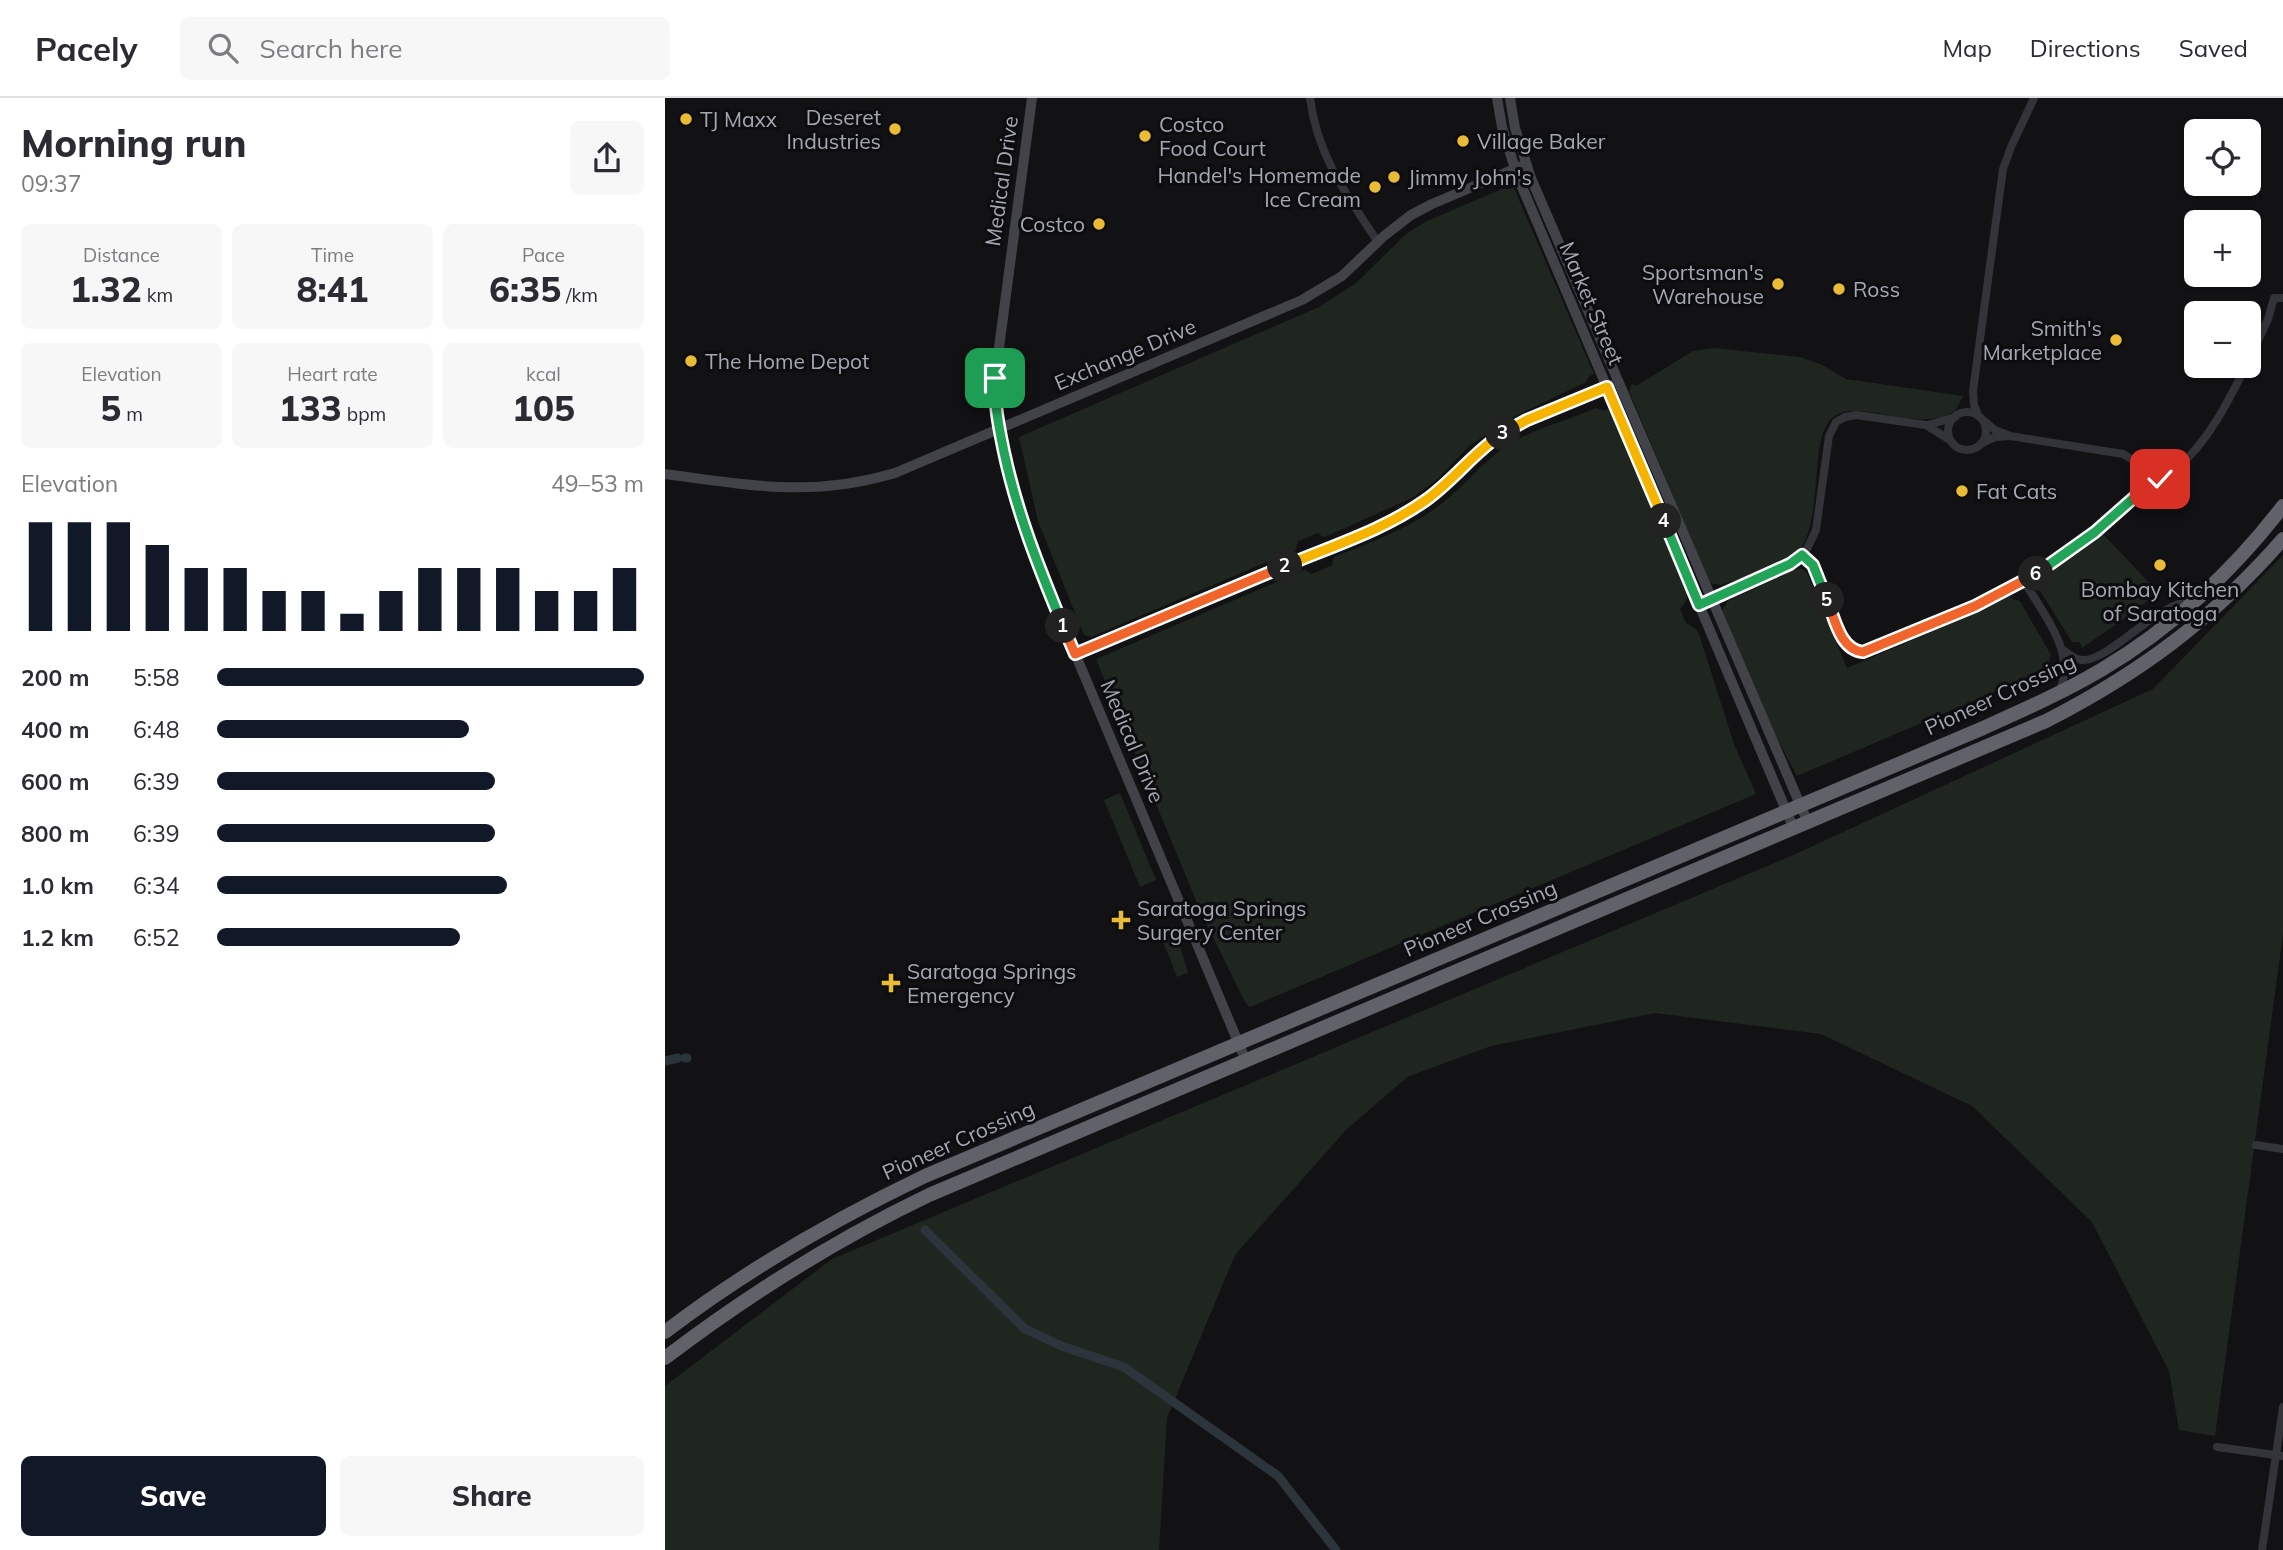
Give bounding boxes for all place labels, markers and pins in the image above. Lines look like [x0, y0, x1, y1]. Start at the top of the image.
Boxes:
place label: Deseret Industries [786, 104, 881, 154]
place label: TJ Maxx [700, 106, 777, 132]
marker: TJ Maxx [678, 111, 694, 127]
place label: Costco Food Court [1159, 111, 1266, 161]
marker: Deseret Industries [887, 121, 903, 137]
marker: Costco Food Court [1137, 128, 1153, 144]
place label: Village Baker [1477, 128, 1606, 154]
marker: Village Baker [1455, 133, 1471, 149]
place label: Handel's Homemade Ice Cream [1157, 162, 1361, 212]
place label: Jimmy John's [1408, 164, 1532, 190]
marker: Jimmy John's [1386, 169, 1402, 185]
marker: Handel's Homemade Ice Cream [1367, 179, 1383, 195]
place label: Costco [1020, 211, 1085, 237]
marker: Costco [1091, 216, 1107, 232]
place label: Sportsman's Warehouse [1642, 259, 1764, 309]
marker: Sportsman's Warehouse [1770, 276, 1786, 292]
place label: Ross [1853, 276, 1900, 302]
marker: Ross [1831, 281, 1847, 297]
place label: Smith's Marketplace [1983, 315, 2102, 365]
marker: Smith's Marketplace [2108, 332, 2124, 348]
place label: The Home Depot [705, 348, 869, 374]
pin [965, 348, 1025, 408]
marker: The Home Depot [683, 353, 699, 369]
pin: 3 [1485, 416, 1521, 450]
pin [2130, 449, 2190, 509]
place label: Fat Cats [1976, 478, 2057, 504]
marker: Fat Cats [1954, 483, 1970, 499]
pin: 4 [1647, 504, 1681, 538]
pin: 2 [1267, 548, 1303, 584]
pin: 6 [2019, 556, 2053, 592]
marker: Bombay Kitchen of Saratoga [2152, 557, 2168, 573]
place label: Bombay Kitchen of Saratoga [2081, 576, 2239, 626]
pin: 5 [1809, 582, 1845, 618]
pin: 1 [1045, 608, 1081, 644]
place label: Saratoga Springs Surgery Center [1137, 895, 1306, 945]
marker: Saratoga Springs Surgery Center [1111, 910, 1131, 930]
place label: Saratoga Springs Emergency [907, 958, 1076, 1008]
marker: Saratoga Springs Emergency [881, 973, 901, 993]

